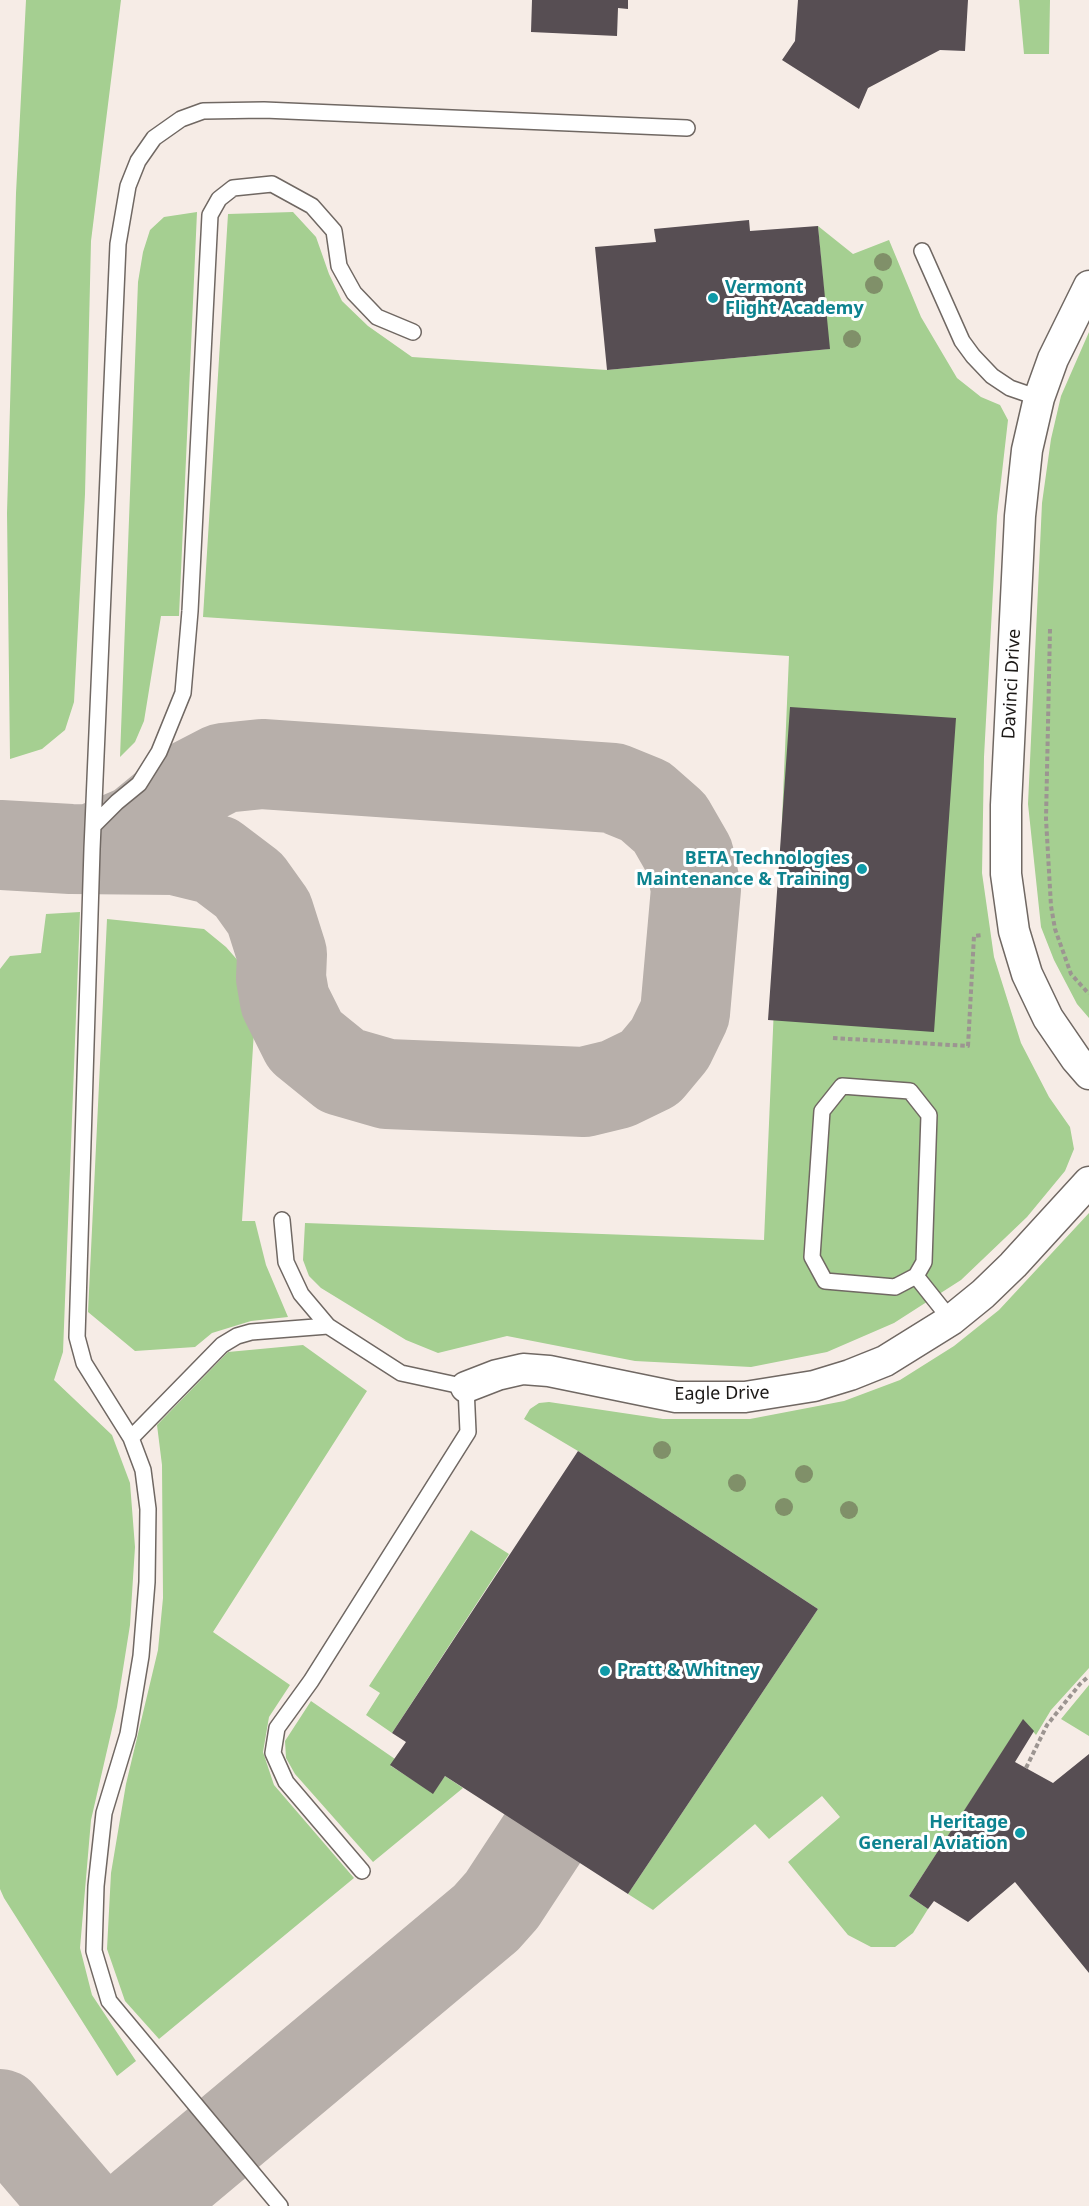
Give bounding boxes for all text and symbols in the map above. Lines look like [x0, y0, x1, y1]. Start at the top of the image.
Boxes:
place label: Vermont Flight Academy [725, 277, 864, 320]
marker: Vermont Flight Academy [706, 291, 720, 305]
street label: Davinci Drive [998, 628, 1026, 740]
place label: BETA Technologies Maintenance & Training [636, 848, 850, 890]
marker: BETA Technologies Maintenance & Training [855, 862, 869, 876]
street label: Eagle Drive [674, 1382, 770, 1406]
place label: Pratt & Whitney [617, 1660, 760, 1682]
marker: Pratt & Whitney [598, 1664, 612, 1678]
place label: Heritage General Aviation [858, 1812, 1008, 1854]
marker: Heritage General Aviation [1013, 1826, 1027, 1840]

